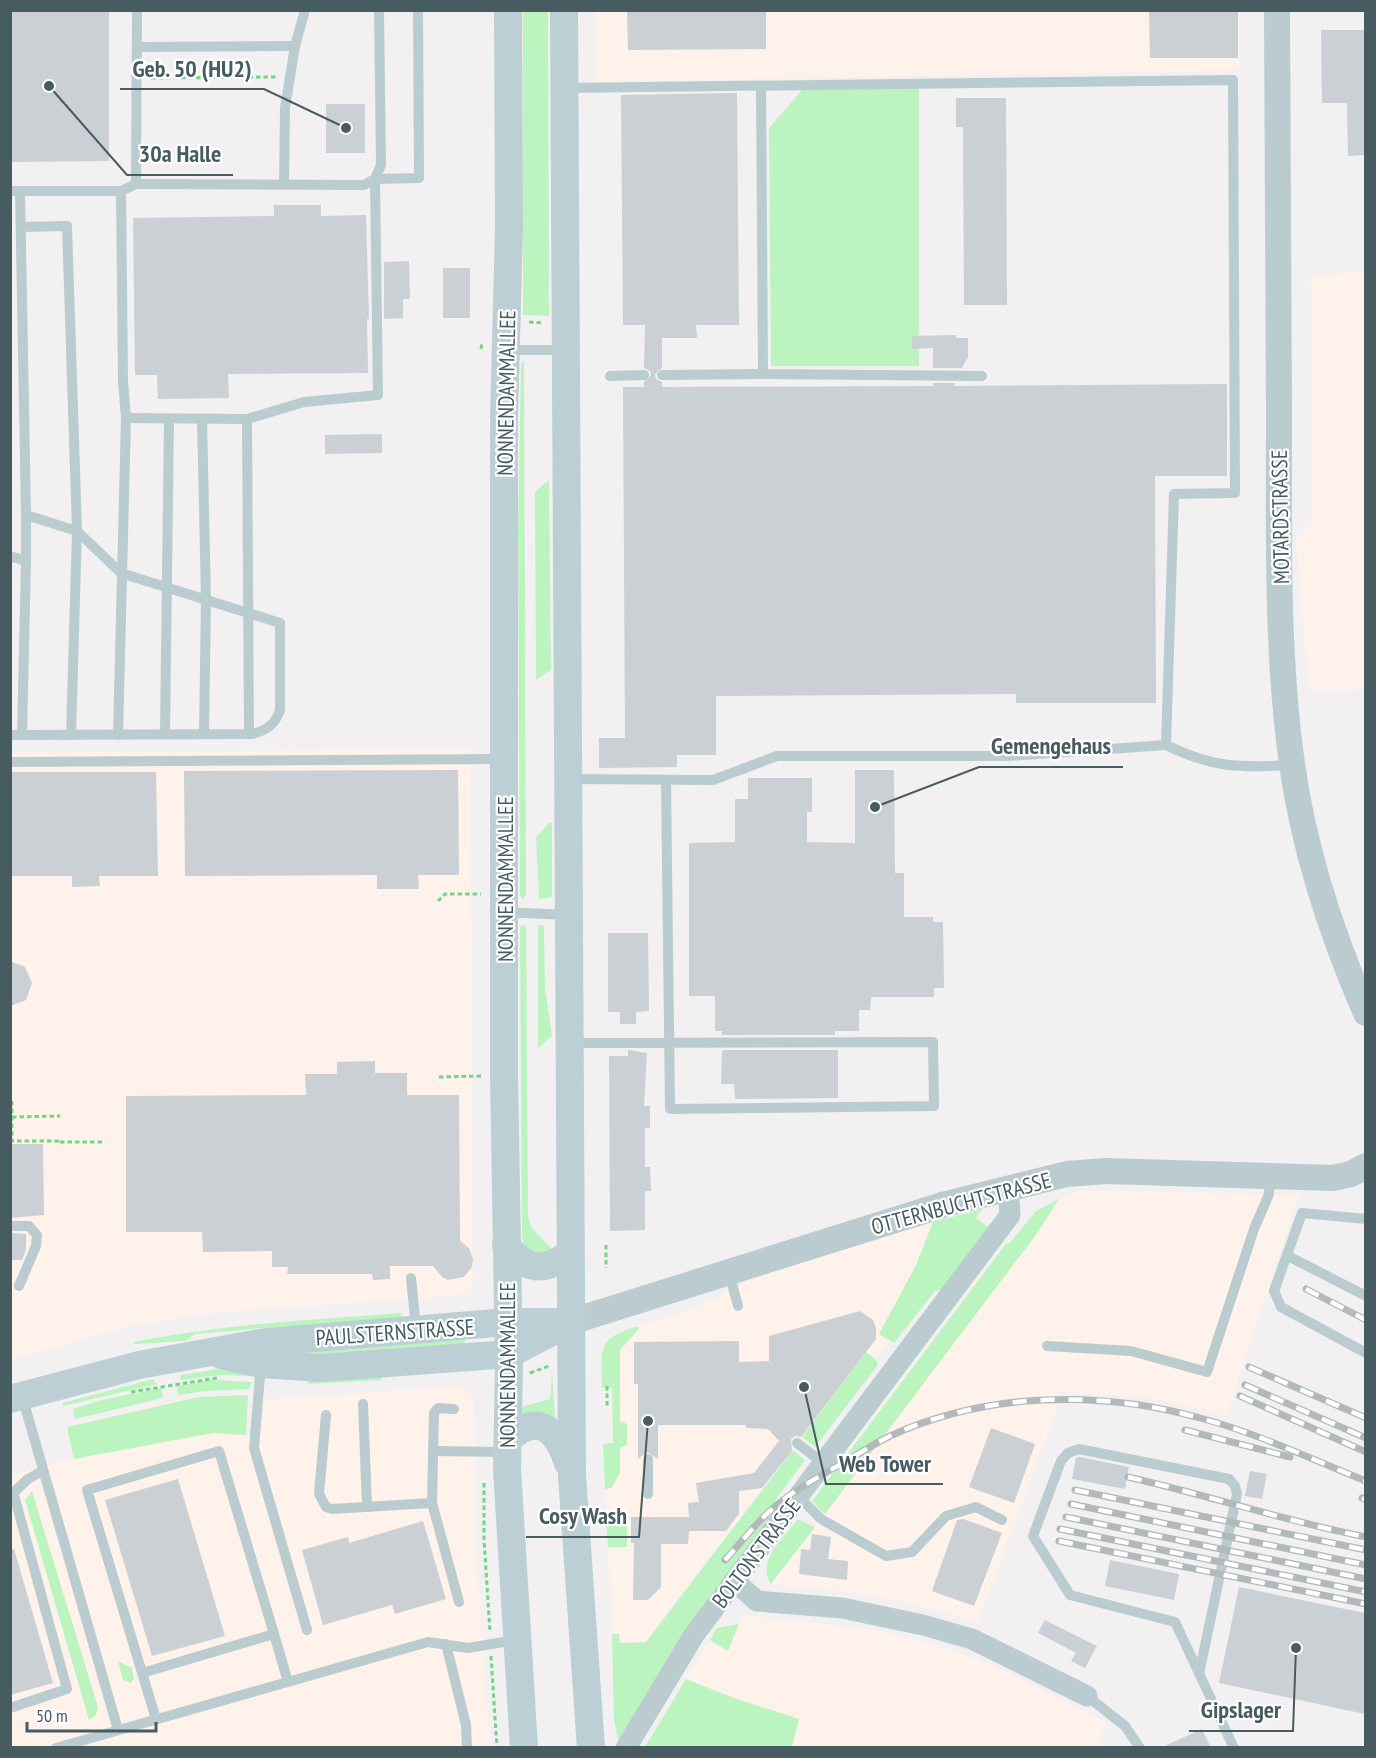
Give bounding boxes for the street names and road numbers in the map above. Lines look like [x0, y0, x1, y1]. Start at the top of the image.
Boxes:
street label: NONNENDAMMALLEE [491, 310, 521, 476]
street label: MOTARDSTRASSE [1265, 450, 1295, 584]
street label: NONNENDAMMALLEE [491, 796, 519, 962]
street label: OTTERNBUCHTSTRASSE [868, 1166, 1054, 1240]
street label: NONNENDAMMALLEE [493, 1282, 521, 1448]
street label: PAULSTERNSTRASSE [315, 1312, 475, 1352]
street label: BOLTONSTRASSE [706, 1493, 806, 1613]

